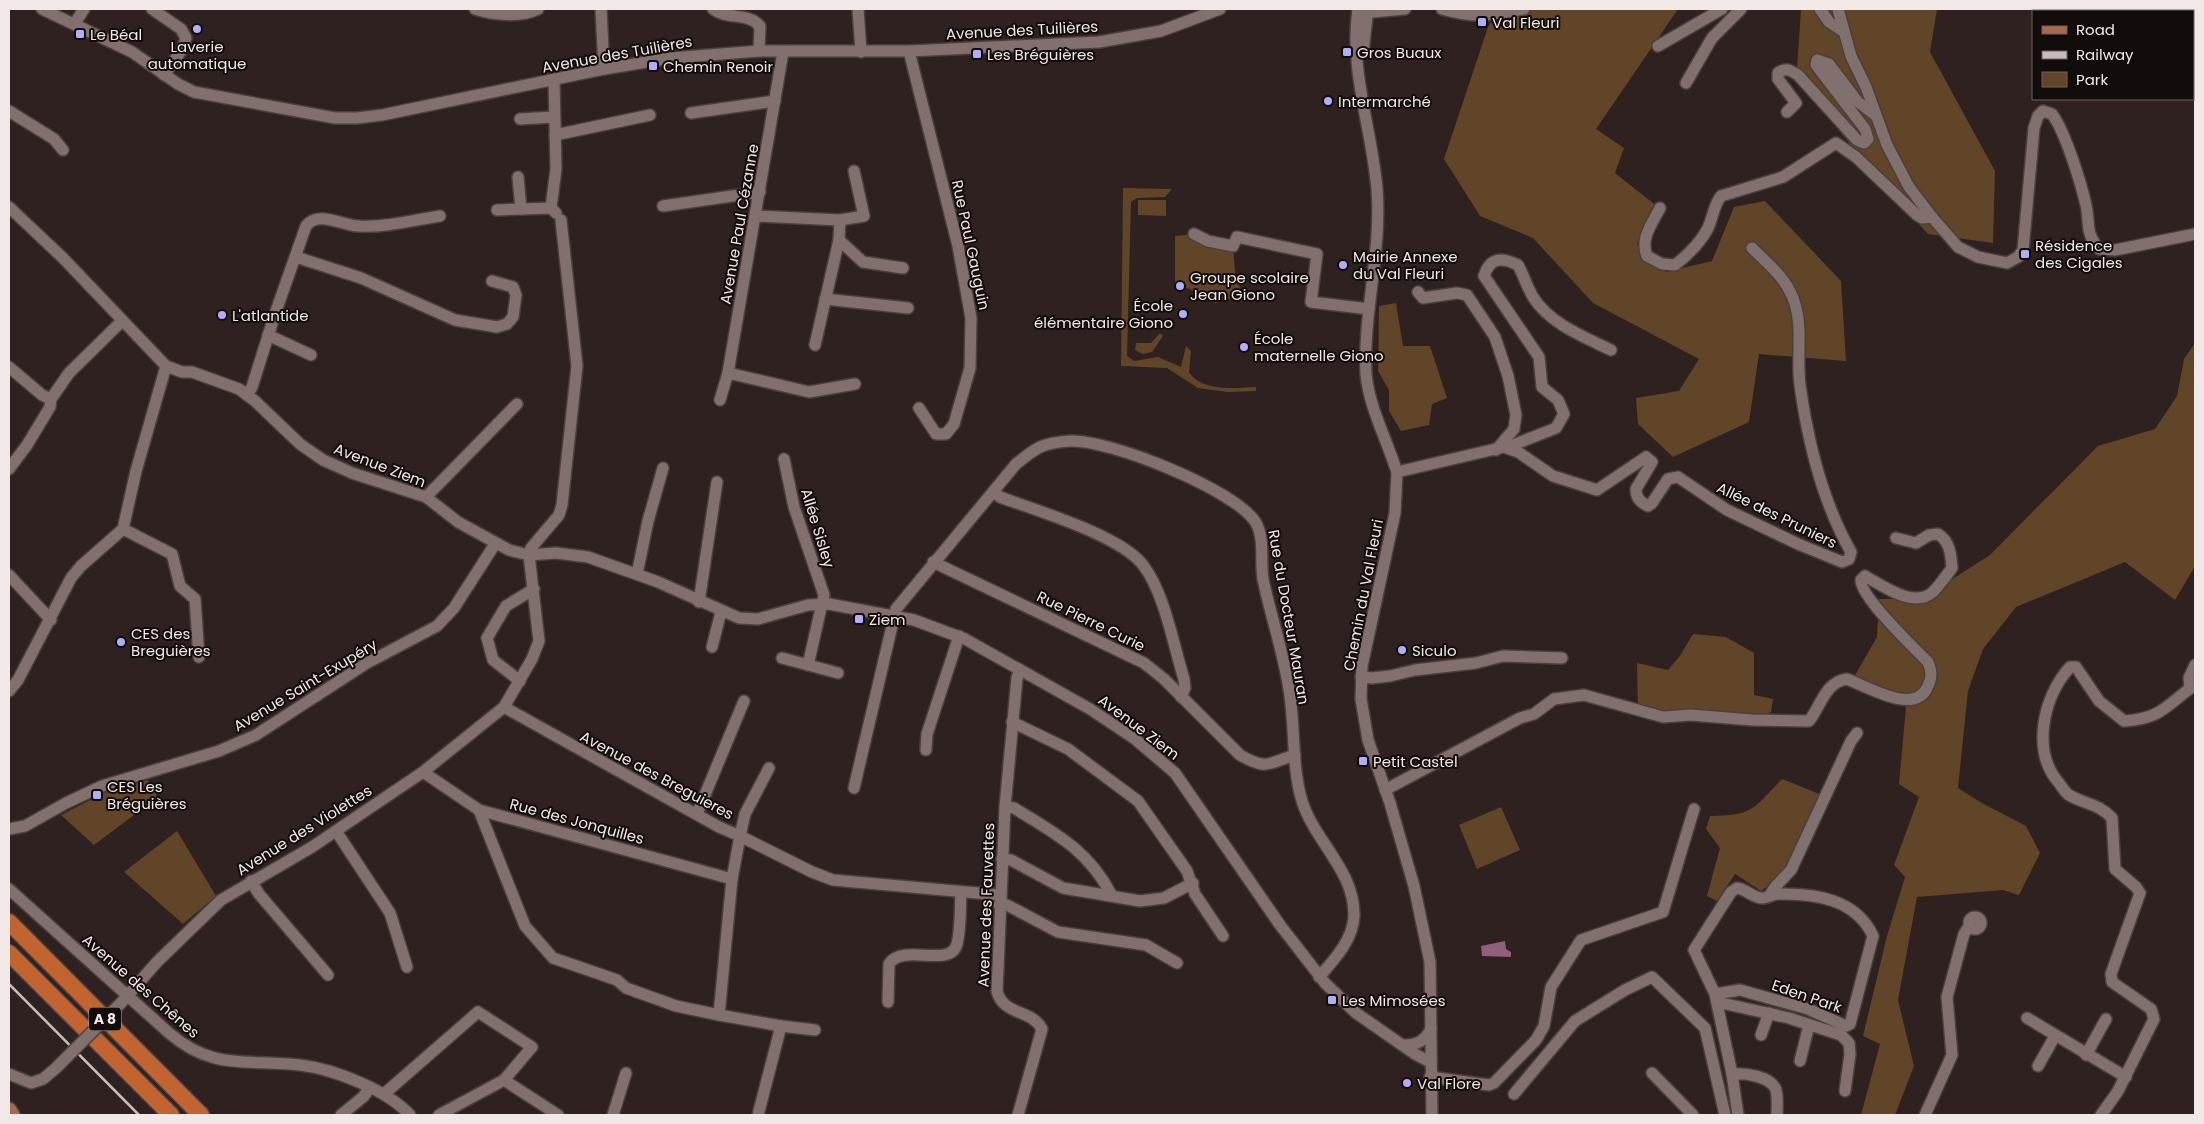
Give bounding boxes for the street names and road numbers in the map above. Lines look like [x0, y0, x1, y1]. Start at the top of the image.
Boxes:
street label: Avenue des Tuilières [945, 16, 1099, 44]
street label: Avenue des Tuilières [540, 30, 694, 78]
street label: Avenue Paul Cézanne [715, 142, 763, 306]
street label: Rue Paul Gauguin [947, 178, 995, 312]
street label: Avenue Ziem [331, 438, 429, 492]
street label: Allée des Pruniers [1713, 477, 1841, 553]
street label: Allée Sisley [796, 486, 840, 571]
street label: Chemin du Val Fleuri [1338, 517, 1388, 673]
street label: Rue du Docteur Mauran [1263, 528, 1315, 706]
street label: Rue Pierre Curie [1033, 586, 1149, 656]
street label: Avenue Saint-Exupéry [229, 633, 381, 736]
street label: Avenue Ziem [1094, 689, 1184, 765]
street label: Avenue des Breguieres [577, 726, 738, 825]
street label: Avenue des Violettes [232, 780, 376, 880]
street label: Rue des Jonquilles [507, 793, 647, 849]
street label: Avenue des Fauvettes [973, 822, 999, 988]
street label: Avenue des Chênes [78, 929, 204, 1043]
street label: Eden Park [1769, 974, 1845, 1018]
road number: A 8 [89, 1008, 121, 1030]

